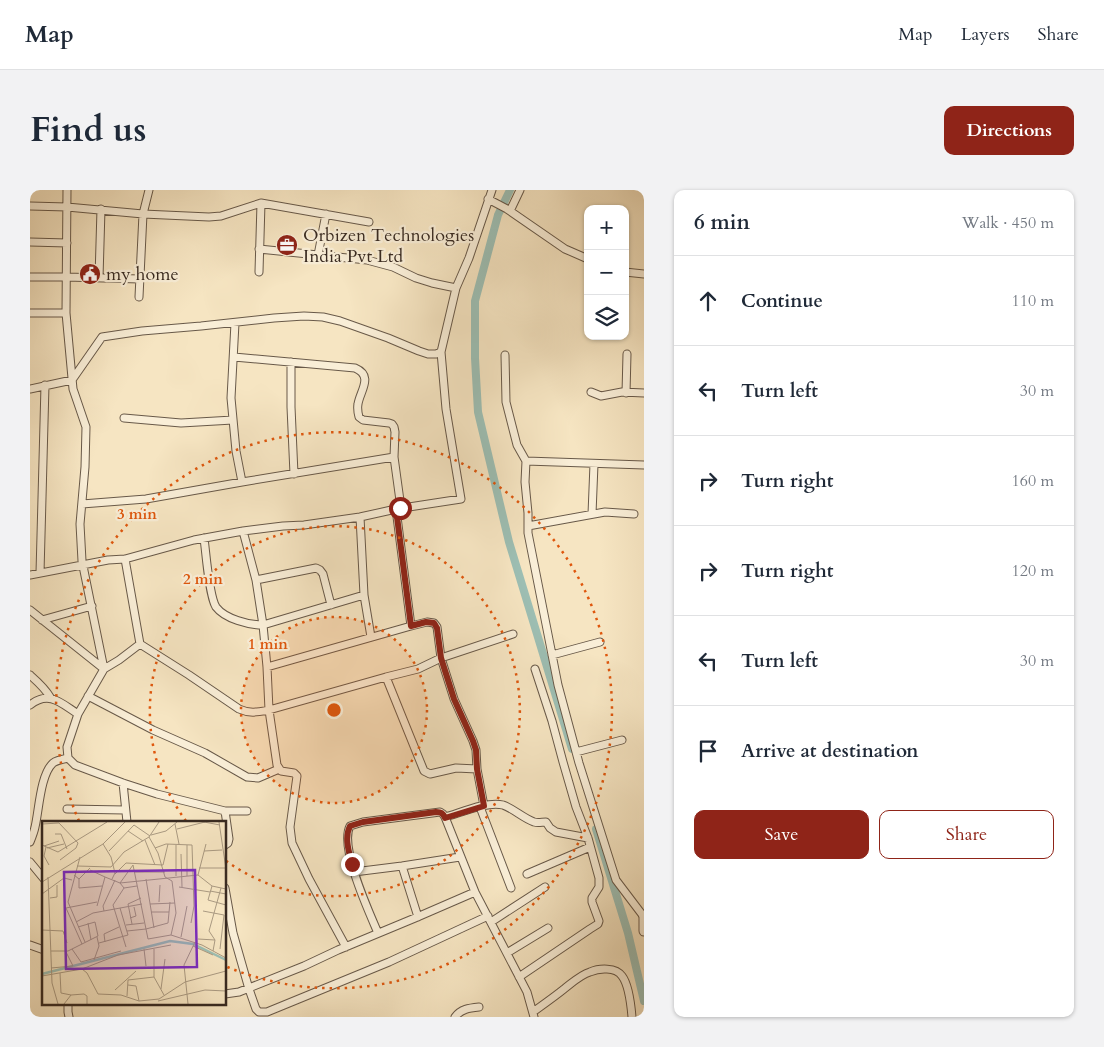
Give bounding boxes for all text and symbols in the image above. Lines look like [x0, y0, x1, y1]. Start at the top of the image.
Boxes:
text: Map [25, 18, 74, 51]
text: Map [898, 22, 933, 47]
text: Layers [961, 22, 1010, 47]
text: Share [1038, 22, 1079, 47]
text: Find us [30, 106, 146, 154]
button: Directions [944, 106, 1074, 155]
map controls [584, 205, 629, 340]
button: + [584, 205, 629, 250]
text: 6 min [694, 208, 750, 237]
text: Walk · 450 m [962, 212, 1054, 234]
place label: Orbizen Technologies India Pvt Ltd [303, 223, 474, 269]
office icon: Orbizen Technologies India Pvt Ltd [275, 233, 299, 257]
button: − [584, 250, 629, 295]
public building icon: my home [78, 262, 102, 286]
place label: my home [106, 262, 179, 287]
icon: ahead [694, 287, 722, 315]
text: Continue [741, 288, 823, 314]
text: 110 m [1012, 290, 1054, 312]
button: layers [584, 295, 629, 340]
icon: left [694, 377, 722, 405]
text: Turn left [741, 378, 818, 404]
text: 30 m [1020, 380, 1054, 402]
icon: right [694, 467, 722, 495]
text: Turn right [741, 468, 833, 494]
text: 160 m [1012, 470, 1054, 492]
route start [389, 497, 412, 520]
text: 3 min [117, 504, 157, 524]
icon: right [694, 557, 722, 585]
text: Turn right [741, 558, 833, 584]
text: 120 m [1012, 560, 1054, 582]
text: 2 min [183, 569, 223, 589]
text: 1 min [248, 634, 288, 654]
icon: left [694, 647, 722, 675]
text: Turn left [741, 648, 818, 674]
text: 30 m [1020, 650, 1054, 672]
centre of rings [325, 701, 343, 719]
icon: arrive [694, 737, 722, 765]
text: Arrive at destination [741, 738, 918, 764]
button: Save [694, 810, 869, 859]
button: Share [879, 810, 1054, 859]
inset map [42, 821, 226, 1004]
route end [341, 853, 364, 876]

